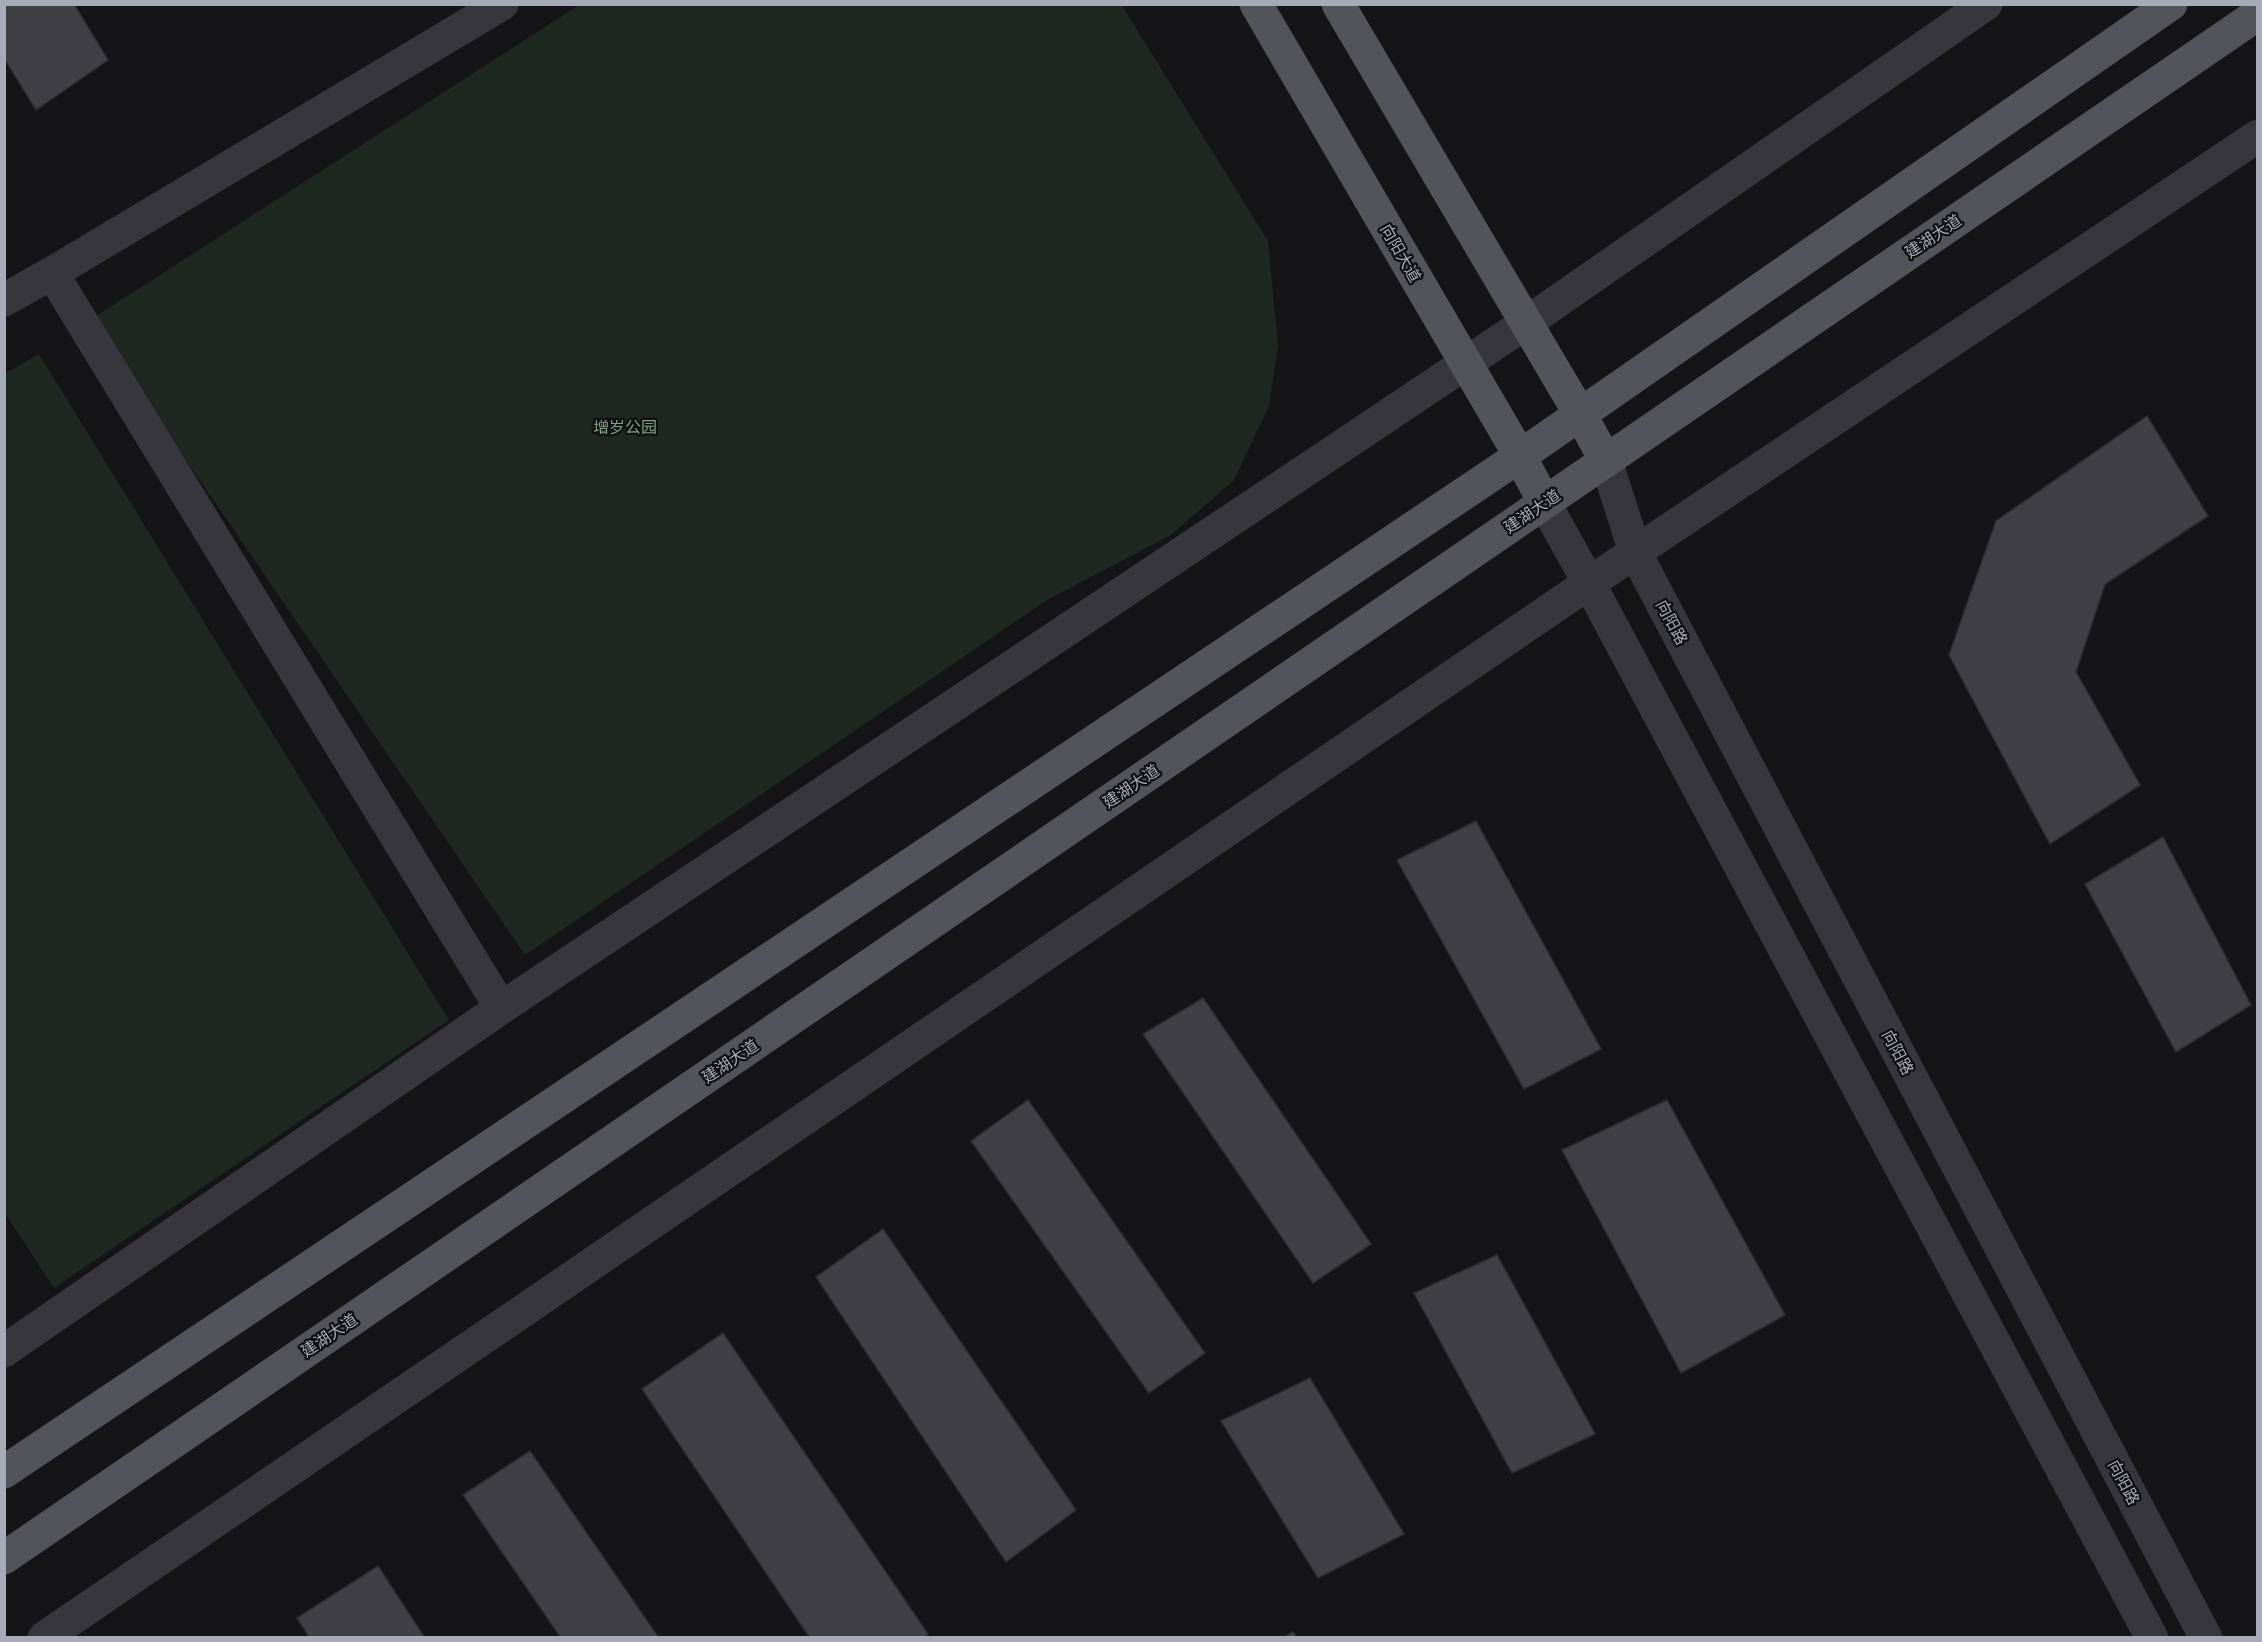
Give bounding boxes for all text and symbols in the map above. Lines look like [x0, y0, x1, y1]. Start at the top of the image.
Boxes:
street label: 建湖大道 [1901, 211, 1965, 262]
street label: 向阳大道 [1376, 221, 1425, 286]
park label: 增岁公园 [593, 418, 657, 437]
street label: 建湖大道 [1500, 486, 1564, 537]
street label: 向阳路 [1652, 597, 1691, 648]
street label: 建湖大道 [1099, 761, 1163, 812]
street label: 向阳路 [1878, 1027, 1917, 1078]
street label: 建湖大道 [698, 1036, 762, 1087]
street label: 建湖大道 [297, 1310, 361, 1361]
street label: 向阳路 [2104, 1457, 2143, 1508]

